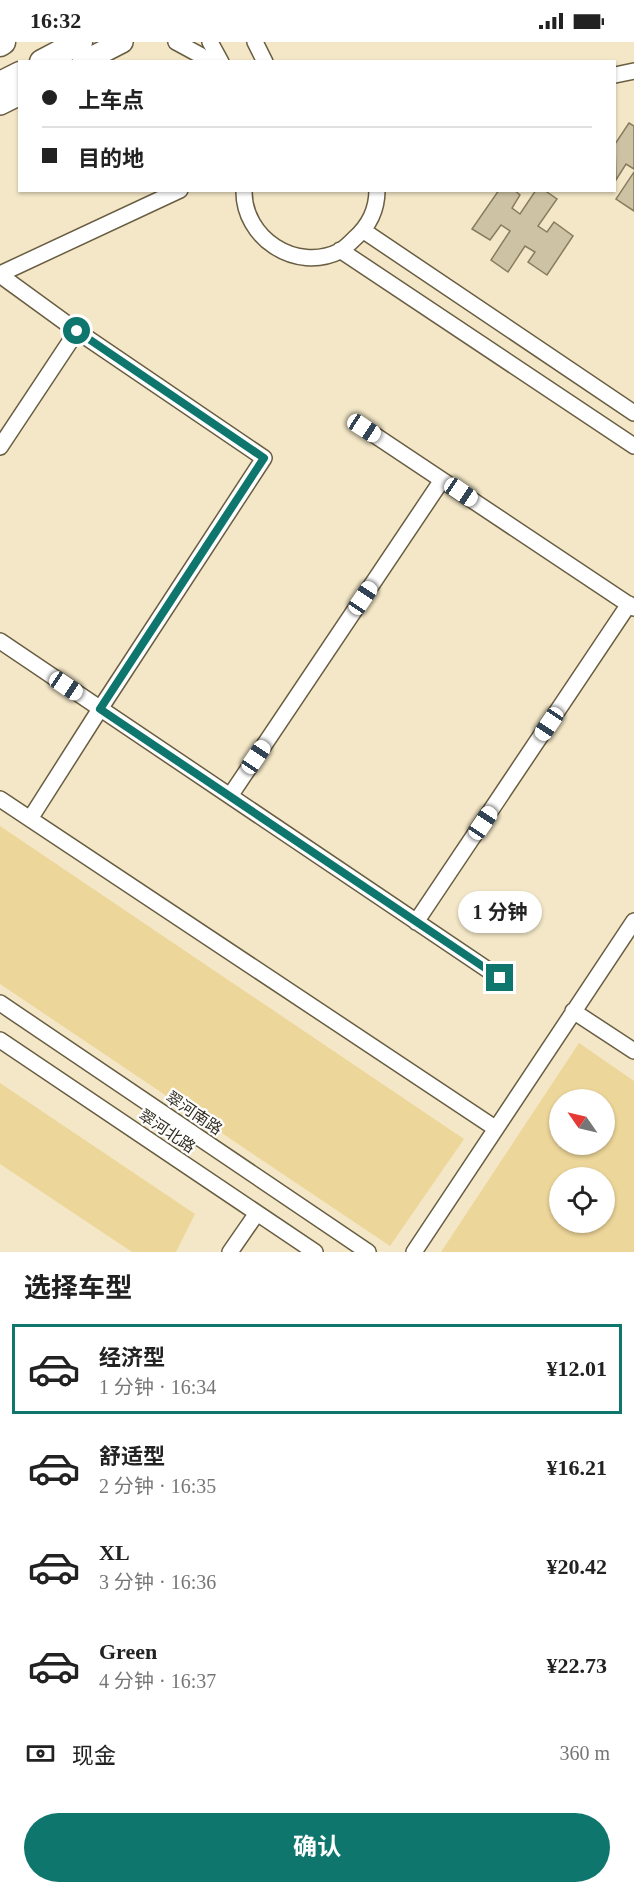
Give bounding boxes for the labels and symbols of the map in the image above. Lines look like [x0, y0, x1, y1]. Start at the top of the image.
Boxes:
route start [63, 317, 90, 344]
car [344, 411, 384, 445]
car [441, 474, 481, 510]
car [345, 578, 381, 618]
car [46, 668, 86, 704]
car [531, 704, 567, 744]
car [238, 737, 274, 777]
car [465, 803, 501, 843]
callout: 1 分钟 [458, 891, 542, 933]
route end [486, 964, 513, 991]
street label: 翠河南路 [163, 1088, 225, 1138]
north arrow [549, 1089, 615, 1155]
street label: 翠河北路 [136, 1106, 198, 1156]

